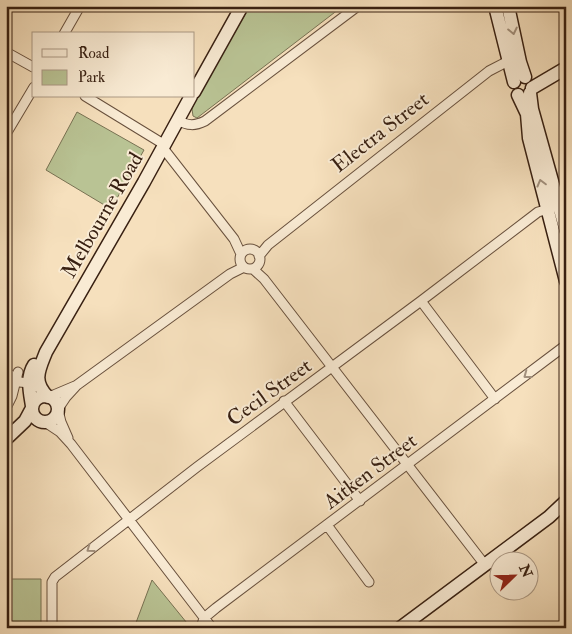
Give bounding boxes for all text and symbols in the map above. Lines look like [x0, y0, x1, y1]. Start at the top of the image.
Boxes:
one-way arrow [507, 27, 518, 36]
legend [32, 32, 195, 98]
text: Road [78, 44, 110, 63]
text: Park [78, 68, 105, 87]
street label: Electra Street [326, 86, 434, 179]
street label: Melbourne Road [55, 147, 150, 283]
one-way arrow [536, 179, 547, 188]
street label: Cecil Street [221, 352, 317, 432]
one-way arrow [524, 369, 533, 377]
street label: Aitken Street [317, 427, 422, 516]
one-way arrow [86, 543, 96, 552]
north arrow [490, 552, 540, 602]
text: N [515, 561, 536, 581]

